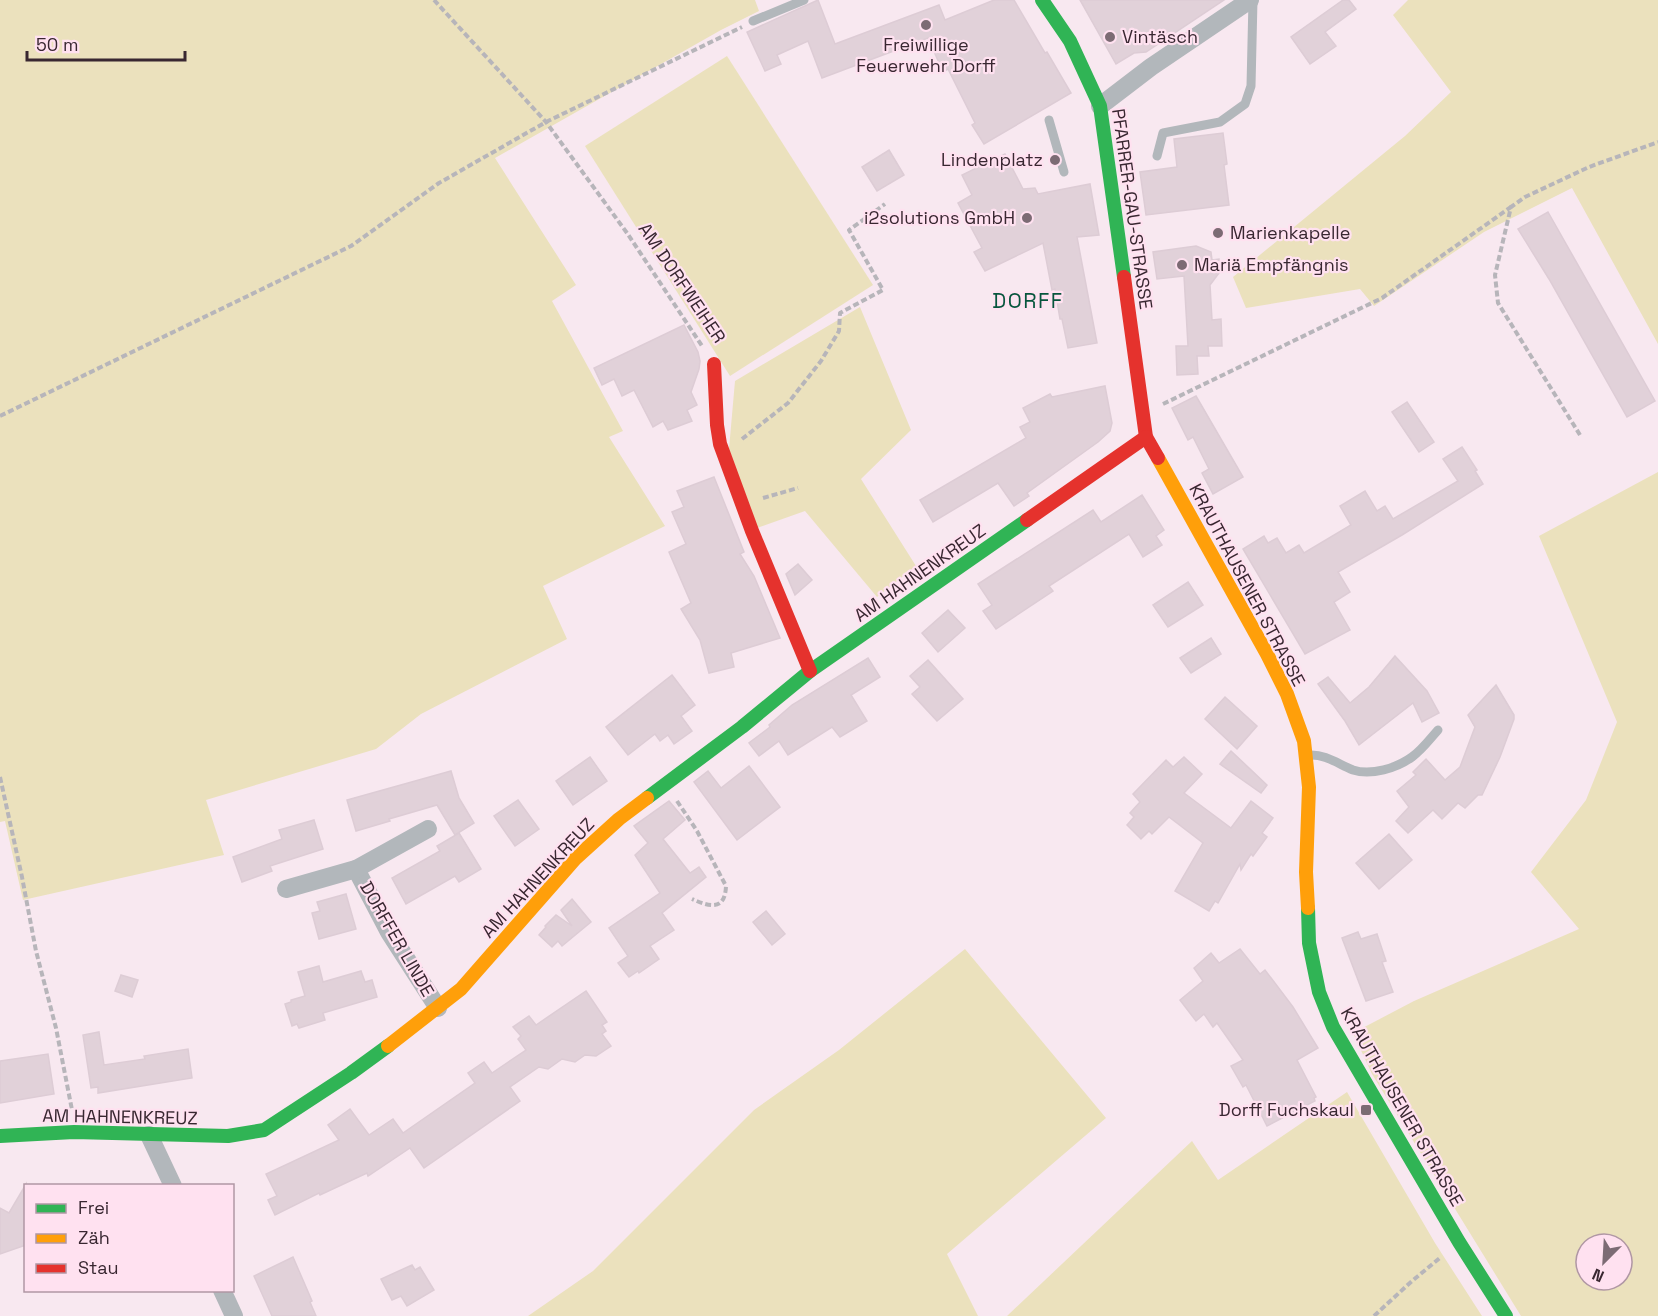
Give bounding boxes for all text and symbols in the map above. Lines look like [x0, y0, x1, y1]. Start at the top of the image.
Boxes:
marker: Freiwillige Feuerwehr Dorff [919, 18, 933, 32]
scale bar [27, 24, 184, 62]
place label: Vintäsch [1122, 25, 1198, 48]
marker: Vintäsch [1103, 30, 1117, 44]
text: 50 m [36, 33, 78, 56]
place label: Freiwillige Feuerwehr Dorff [856, 33, 996, 77]
street label: PFARRER-GAU-STRASSE [1107, 107, 1158, 311]
place label: Lindenplatz [941, 148, 1043, 171]
marker: Lindenplatz [1048, 153, 1062, 167]
place label: i2solutions GmbH [864, 206, 1015, 229]
marker: i2solutions GmbH [1020, 211, 1034, 225]
street label: AM DORFWEIHER [634, 218, 731, 347]
place label: Marienkapelle [1230, 221, 1350, 244]
marker: Marienkapelle [1211, 226, 1225, 240]
place label: Mariä Empfängnis [1194, 253, 1349, 276]
marker: Mariä Empfängnis [1175, 258, 1189, 272]
district label: DORFF [992, 287, 1064, 314]
street label: KRAUTHAUSENER STRASSE [1184, 480, 1311, 690]
street label: AM HAHNENKREUZ [849, 519, 990, 627]
street label: AM HAHNENKREUZ [476, 813, 599, 942]
street label: DORFFER LINDE [355, 877, 440, 1000]
street label: KRAUTHAUSENER STRASSE [1336, 1003, 1469, 1210]
place label: Dorff Fuchskaul [1219, 1098, 1354, 1121]
marker: Dorff Fuchskaul [1359, 1103, 1373, 1117]
street label: AM HAHNENKREUZ [42, 1104, 198, 1129]
legend [24, 1184, 234, 1292]
text: Frei [78, 1196, 109, 1219]
text: Zäh [78, 1226, 110, 1249]
north arrow [1574, 1232, 1634, 1292]
text: Stau [78, 1256, 118, 1279]
text: N [1589, 1263, 1607, 1287]

